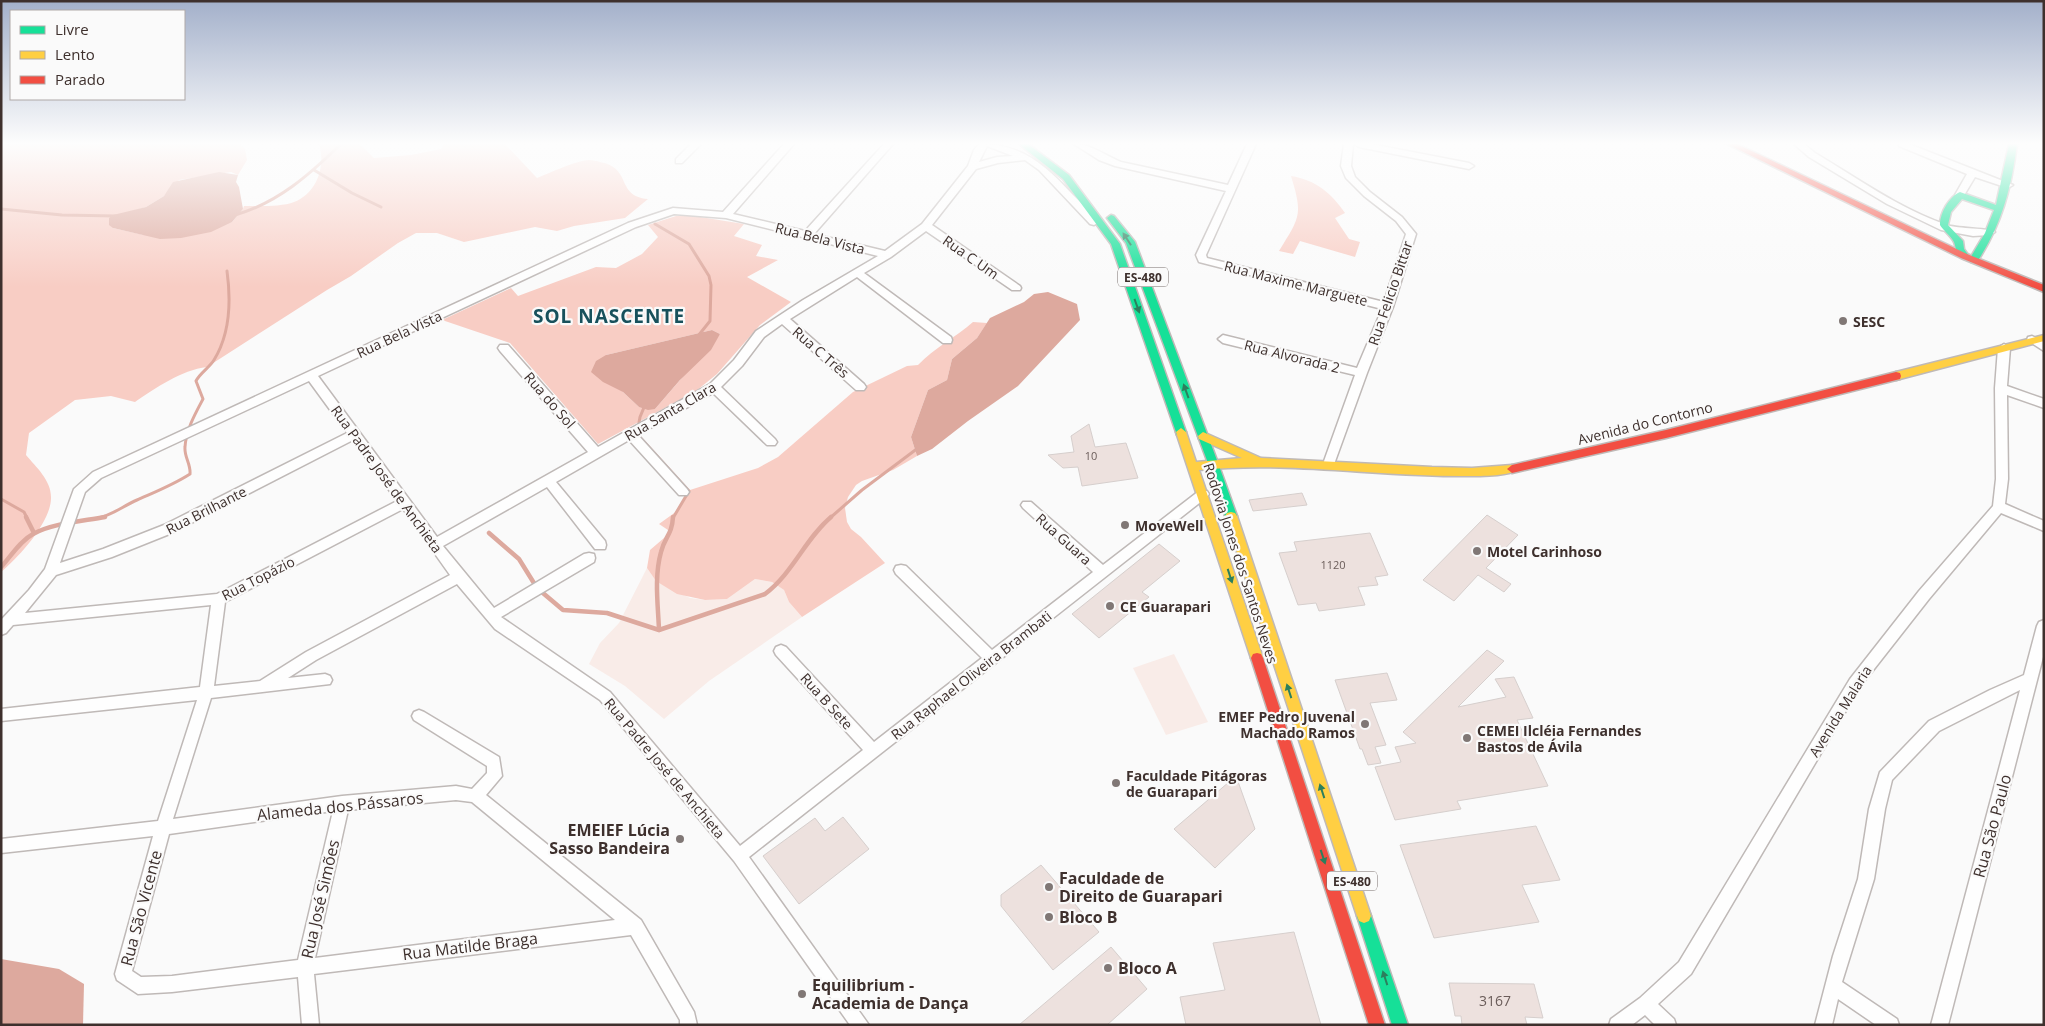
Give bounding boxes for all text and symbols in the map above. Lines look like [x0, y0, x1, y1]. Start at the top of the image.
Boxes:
legend [10, 10, 185, 100]
text: Livre [55, 19, 89, 39]
text: Lento [55, 44, 95, 64]
text: Parado [55, 69, 105, 89]
street label: Rua Bela Vista [773, 218, 867, 258]
street label: Rua C Um [939, 231, 1003, 283]
one-way arrow [1123, 233, 1132, 246]
street label: Rua Felicio Bittar [1363, 238, 1417, 348]
street label: Rua Maxime Marguete [1222, 256, 1370, 310]
road number: ES-480 [1118, 268, 1168, 286]
one-way arrow [1134, 299, 1141, 314]
district label: SOL NASCENTE [533, 303, 685, 329]
street label: Rua Bela Vista [353, 306, 445, 362]
place label: SESC [1853, 312, 1885, 331]
marker: SESC [1837, 315, 1849, 327]
street label: Rua C Três [789, 322, 854, 382]
street label: Rua Alvorada 2 [1242, 335, 1342, 377]
street label: Rua do Sol [520, 368, 580, 432]
street label: Rua Santa Clara [621, 377, 719, 445]
one-way arrow [1182, 383, 1190, 398]
street label: Avenida do Contorno [1576, 397, 1714, 449]
street label: Rua Padre José de Anchieta [327, 401, 447, 557]
house number: 10 [1085, 448, 1097, 463]
street label: Rodovia Jones dos Santos Neves [1200, 460, 1283, 666]
street label: Rua Brilhante [162, 481, 250, 539]
street label: Rua Guara [1032, 509, 1096, 569]
place label: MoveWell [1135, 516, 1203, 535]
marker: MoveWell [1119, 519, 1131, 531]
place label: Motel Carinhoso [1487, 542, 1602, 561]
marker: Motel Carinhoso [1471, 545, 1483, 557]
street label: Rua Topázio [218, 551, 298, 605]
house number: 1120 [1320, 557, 1346, 572]
one-way arrow [1226, 569, 1234, 584]
place label: CE Guarapari [1120, 597, 1211, 616]
marker: CE Guarapari [1104, 600, 1116, 612]
street label: Rua Raphael Oliveira Brambati [887, 606, 1055, 744]
street label: Avenida Malaria [1804, 662, 1876, 760]
street label: Rua B Sete [797, 669, 857, 733]
one-way arrow [1285, 684, 1292, 699]
street label: Rua Padre José de Anchieta [601, 694, 729, 842]
place label: EMEF Pedro Juvenal Machado Ramos [1218, 707, 1355, 742]
marker: EMEF Pedro Juvenal Machado Ramos [1359, 718, 1371, 730]
place label: CEMEI Ilcléia Fernandes Bastos de Ávila [1477, 721, 1641, 756]
marker: CEMEI Ilcléia Fernandes Bastos de Ávila [1461, 732, 1473, 744]
place label: Faculdade Pitágoras de Guarapari [1126, 766, 1267, 801]
street label: Rua São Paulo [1968, 772, 2016, 880]
marker: Faculdade Pitágoras de Guarapari [1110, 777, 1122, 789]
one-way arrow [1318, 783, 1326, 798]
street label: Alameda dos Pássaros [256, 786, 424, 826]
place label: EMEIEF Lúcia Sasso Bandeira [549, 819, 670, 859]
marker: EMEIEF Lúcia Sasso Bandeira [674, 833, 686, 845]
street label: Rua José Simões [296, 837, 344, 961]
street label: Rua São Vicente [115, 848, 167, 968]
one-way arrow [1319, 850, 1327, 865]
place label: Faculdade de Direito de Guarapari [1059, 867, 1223, 907]
road number: ES-480 [1327, 871, 1377, 890]
marker: Faculdade de Direito de Guarapari [1043, 881, 1055, 893]
place label: Bloco B [1059, 906, 1118, 928]
marker: Bloco B [1043, 911, 1055, 923]
street label: Rua Matilde Braga [401, 927, 539, 965]
place label: Bloco A [1118, 957, 1178, 979]
marker: Bloco A [1102, 962, 1114, 974]
one-way arrow [1380, 971, 1388, 986]
place label: Equilibrium - Academia de Dança [812, 974, 969, 1014]
marker: Equilibrium - Academia de Dança [796, 988, 808, 1000]
house number: 3167 [1479, 991, 1511, 1010]

